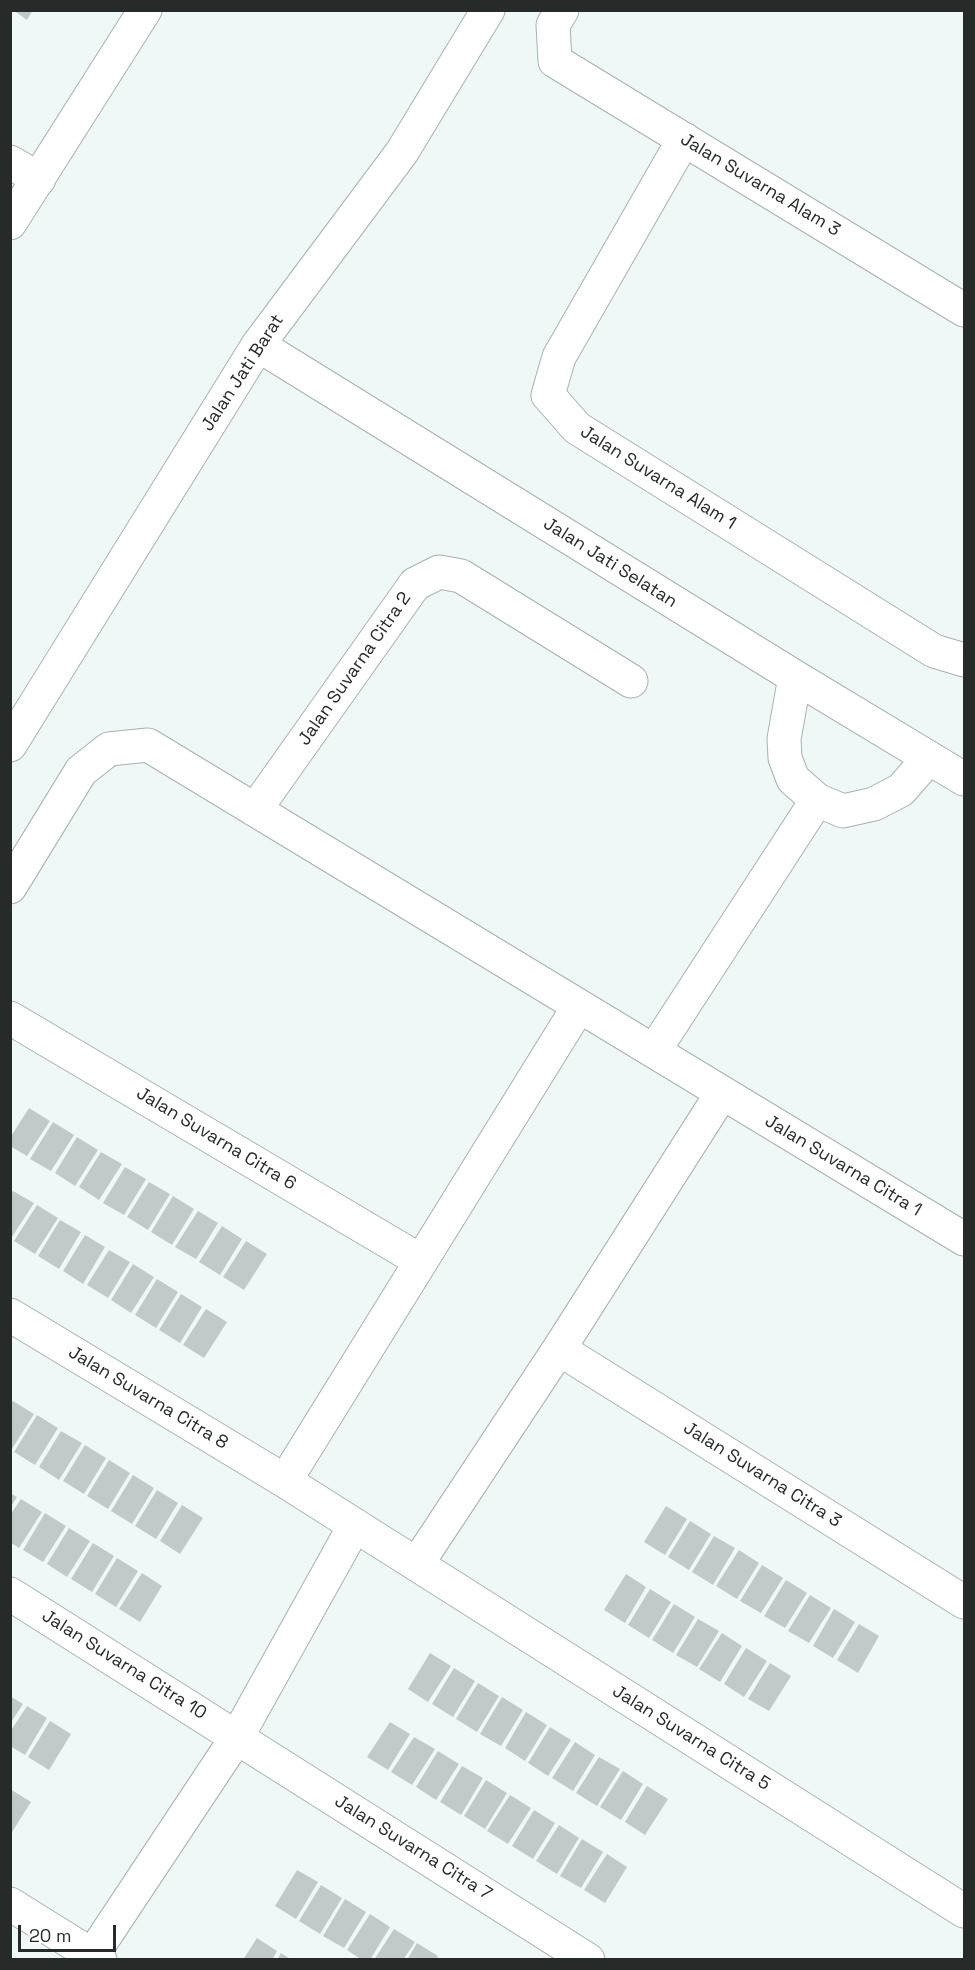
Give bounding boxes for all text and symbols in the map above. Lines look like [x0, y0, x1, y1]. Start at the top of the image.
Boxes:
street label: Jalan Suvarna Alam 3 [676, 129, 844, 241]
street label: Jalan Jati Barat [197, 310, 289, 436]
street label: Jalan Suvarna Alam 1 [576, 421, 740, 535]
street label: Jalan Jati Selatan [539, 513, 681, 613]
street label: Jalan Suvarna Citra 2 [294, 588, 416, 750]
street label: Jalan Suvarna Citra 6 [132, 1083, 300, 1195]
street label: Jalan Suvarna Citra 1 [761, 1111, 925, 1221]
street label: Jalan Suvarna Citra 8 [64, 1342, 232, 1454]
street label: Jalan Suvarna Citra 3 [679, 1418, 845, 1532]
street label: Jalan Suvarna Citra 10 [38, 1605, 210, 1725]
street label: Jalan Suvarna Citra 5 [608, 1681, 774, 1795]
street label: Jalan Suvarna Citra 7 [330, 1791, 496, 1905]
scale bar [21, 1913, 118, 1951]
text: 20 m [29, 1924, 72, 1947]

